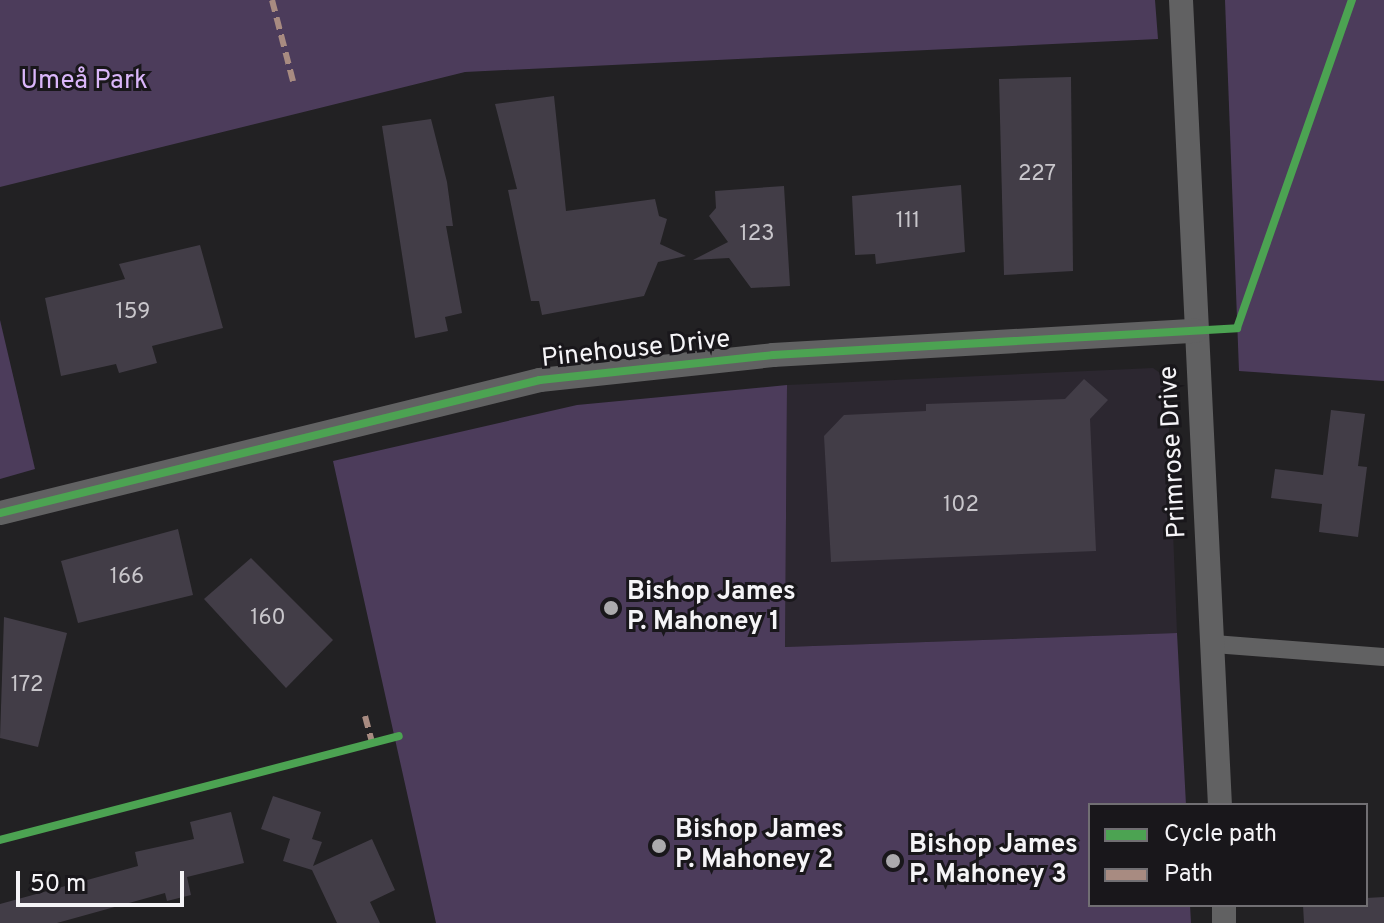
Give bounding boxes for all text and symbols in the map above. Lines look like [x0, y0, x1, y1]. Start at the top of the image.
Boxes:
park label: Umeå Park [20, 66, 148, 98]
house number: 227 [1018, 162, 1056, 188]
house number: 111 [896, 209, 920, 235]
house number: 123 [740, 222, 774, 248]
house number: 159 [116, 300, 150, 326]
street label: Pinehouse Drive [540, 325, 732, 375]
street label: Primrose Drive [1154, 365, 1194, 539]
house number: 102 [943, 493, 979, 519]
house number: 166 [110, 565, 144, 591]
place label: Bishop James P. Mahoney 1 [627, 577, 796, 638]
marker: Bishop James P. Mahoney 1 [602, 599, 620, 617]
house number: 160 [250, 606, 286, 632]
house number: 172 [11, 673, 43, 699]
legend [1088, 803, 1368, 907]
place label: Bishop James P. Mahoney 2 [675, 815, 844, 876]
text: Cycle path [1164, 820, 1277, 850]
place label: Bishop James P. Mahoney 3 [909, 830, 1078, 892]
marker: Bishop James P. Mahoney 2 [650, 837, 668, 855]
marker: Bishop James P. Mahoney 3 [884, 852, 902, 870]
scale bar [20, 855, 188, 905]
text: Path [1164, 860, 1213, 890]
text: 50 m [30, 870, 86, 900]

